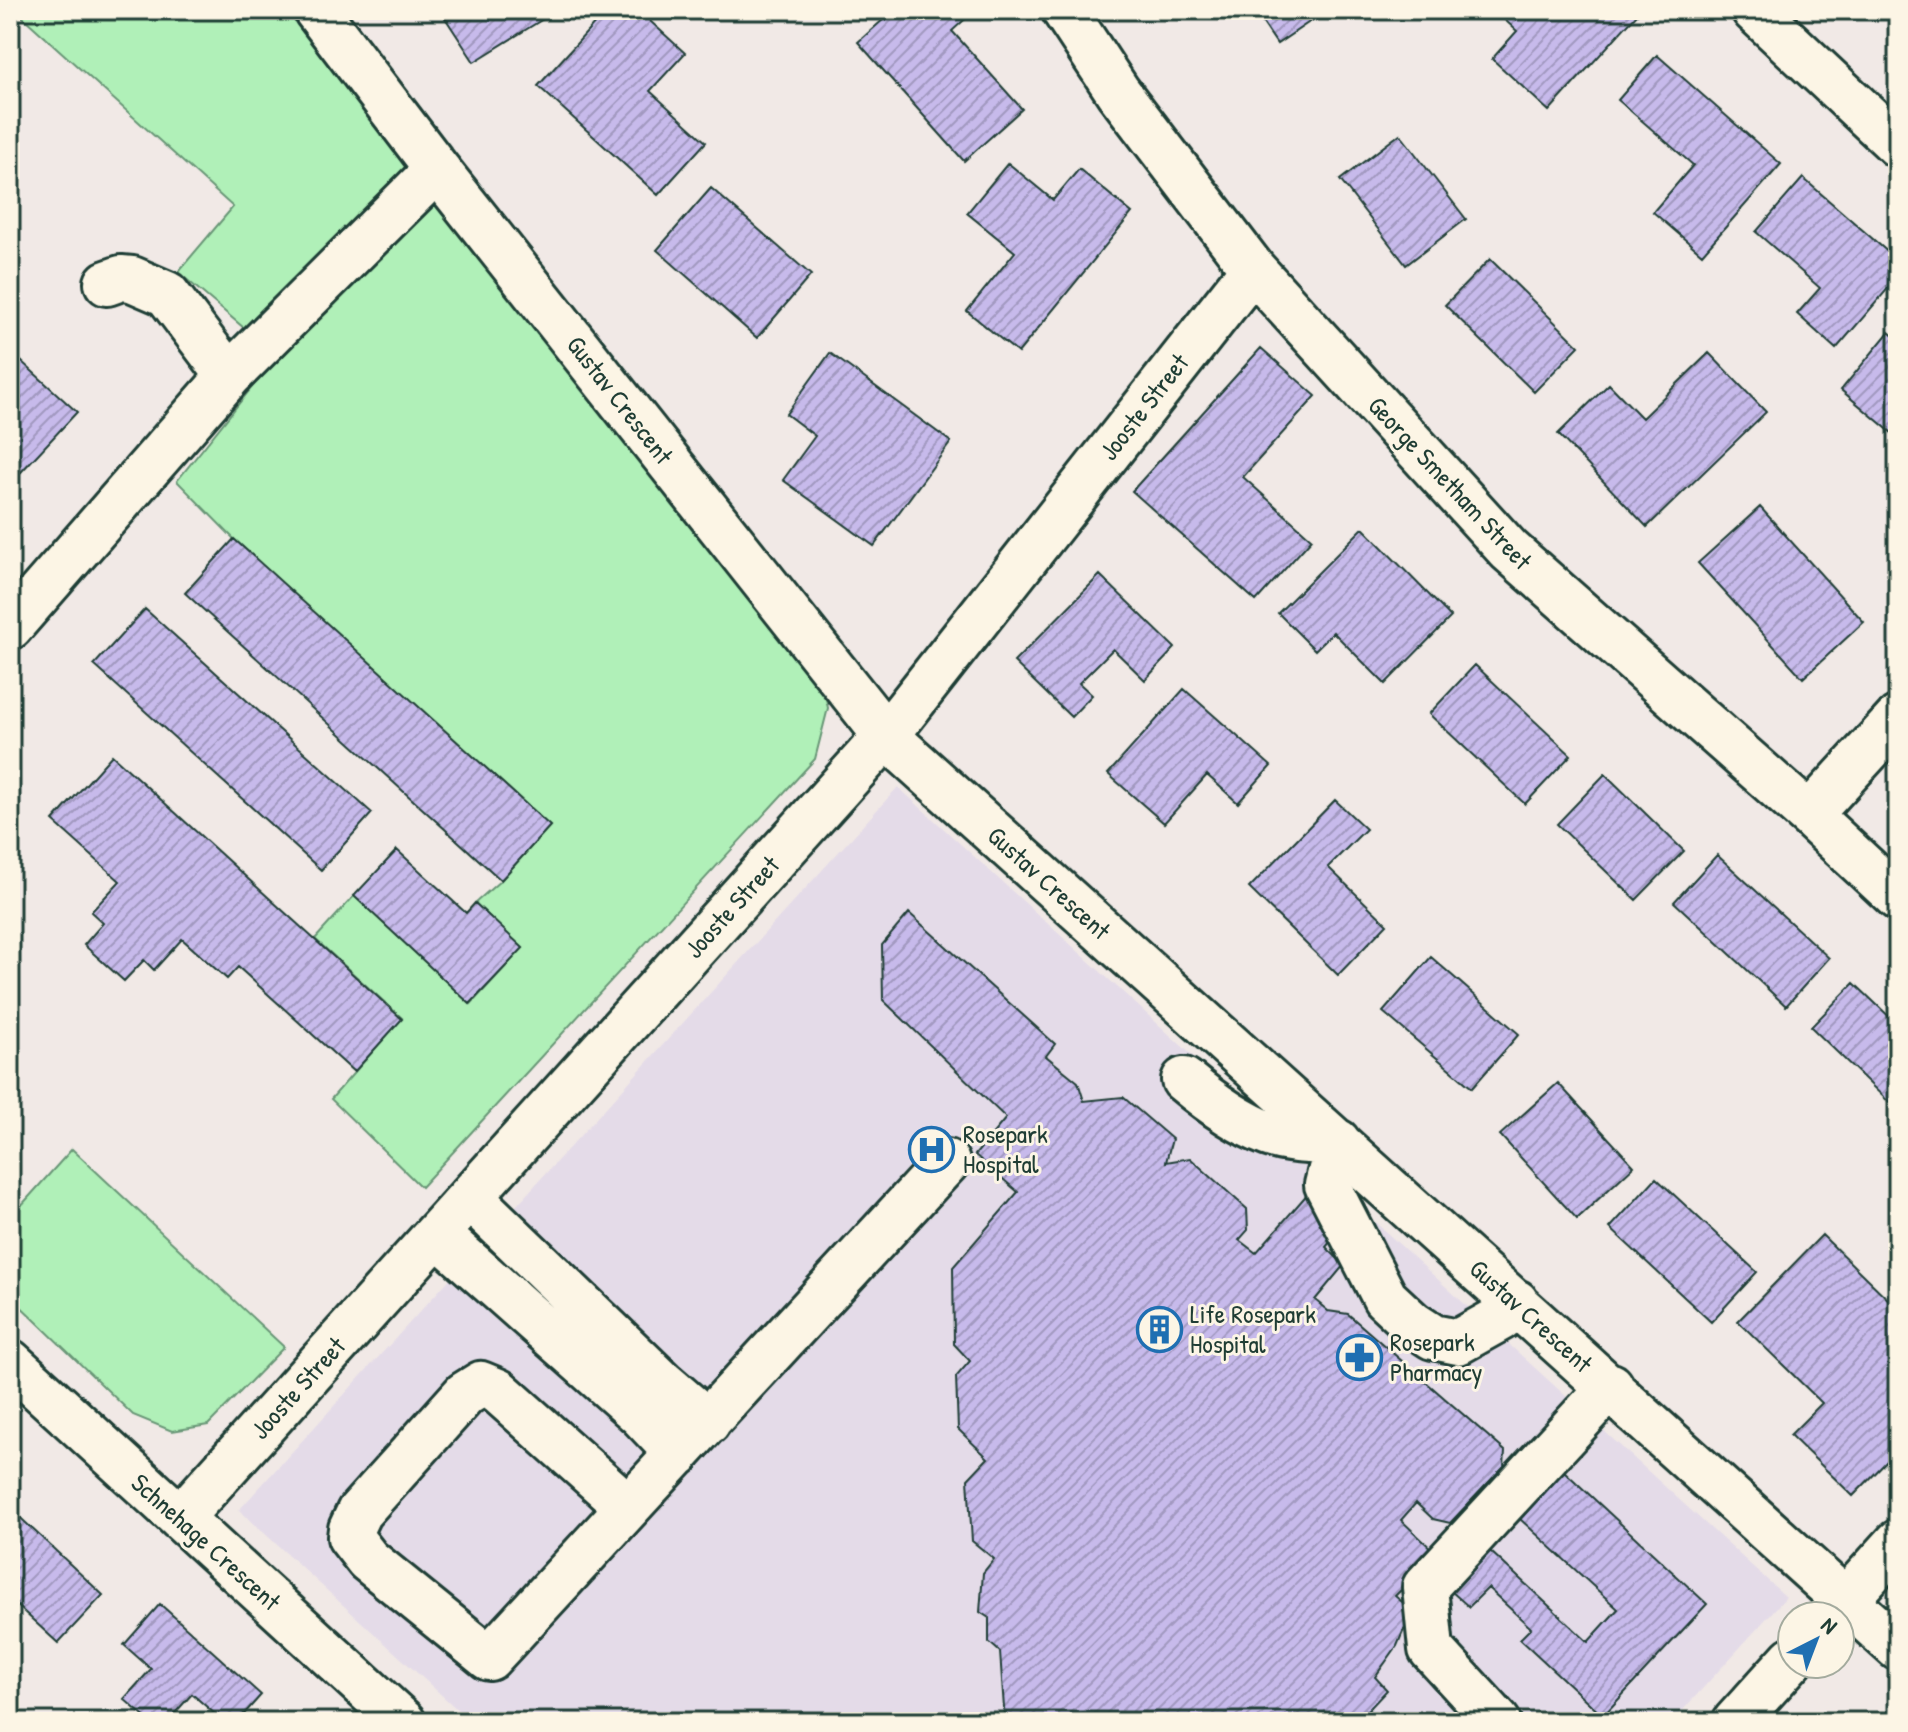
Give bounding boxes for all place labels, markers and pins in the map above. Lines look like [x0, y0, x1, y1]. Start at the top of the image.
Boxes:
place label: Rosepark Hospital [963, 1116, 1048, 1181]
hospital icon: Rosepark Hospital [908, 1125, 956, 1173]
place label: Life Rosepark Hospital [1190, 1296, 1316, 1361]
building icon: Life Rosepark Hospital [1135, 1305, 1183, 1353]
place label: Rosepark Pharmacy [1390, 1324, 1483, 1389]
pharmacy icon: Rosepark Pharmacy [1335, 1333, 1383, 1381]

